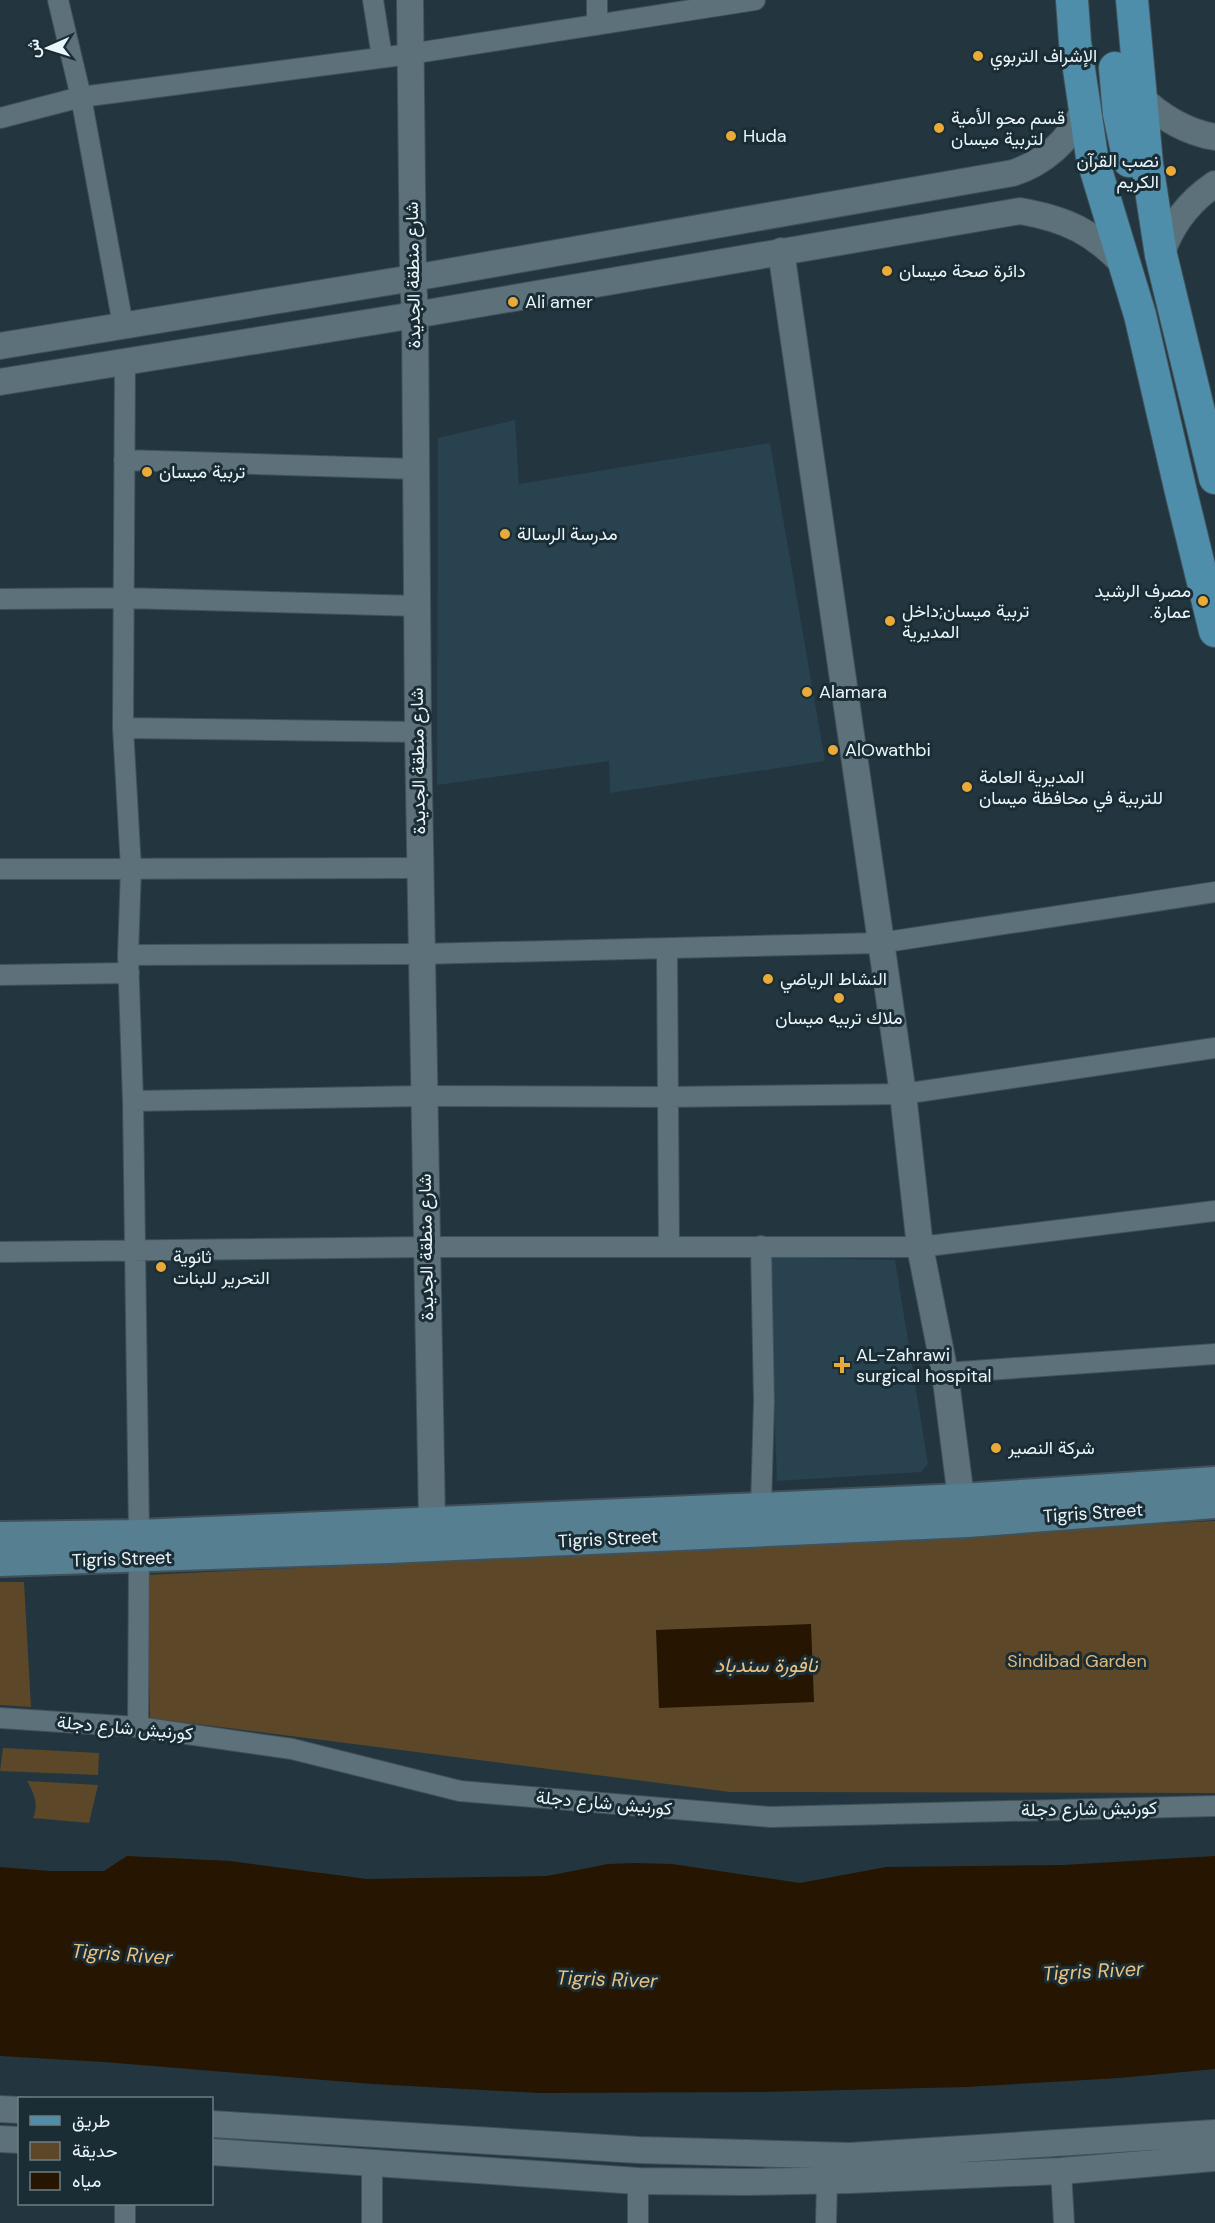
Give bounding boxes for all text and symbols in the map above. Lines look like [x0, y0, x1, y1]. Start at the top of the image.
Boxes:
north arrow [18, 18, 78, 78]
text: ش [23, 39, 45, 59]
place label: الإشراف التربوي [990, 44, 1097, 71]
marker: الإشراف التربوي [971, 49, 985, 63]
place label: قسم محو الأمية لتربية ميسان [951, 106, 1065, 151]
marker: قسم محو الأمية لتربية ميسان [932, 121, 946, 135]
place label: Huda [743, 124, 787, 148]
marker: Huda [724, 129, 738, 143]
place label: نصب القرآن الكريم [1076, 149, 1159, 194]
marker: نصب القرآن الكريم [1164, 164, 1178, 178]
street label: شارع منطقة الجديدة [400, 201, 426, 349]
place label: دائرة صحة ميسان [899, 259, 1026, 283]
marker: دائرة صحة ميسان [880, 264, 894, 278]
place label: Ali amer [525, 290, 593, 314]
marker: Ali amer [506, 295, 520, 309]
place label: تربية ميسان [159, 460, 245, 484]
marker: تربية ميسان [140, 465, 154, 479]
place label: مدرسة الرسالة [517, 522, 618, 546]
marker: مدرسة الرسالة [498, 527, 512, 541]
place label: مصرف الرشيد .عمارة [1095, 579, 1191, 624]
marker: مصرف الرشيد .عمارة [1196, 594, 1210, 608]
place label: تربية ميسان;داخل المديرية [902, 599, 1029, 644]
marker: تربية ميسان;داخل المديرية [883, 614, 897, 628]
place label: Alamara [819, 680, 887, 704]
marker: Alamara [800, 685, 814, 699]
street label: شارع منطقة الجديدة [405, 687, 431, 835]
place label: AlOwathbi [845, 738, 931, 762]
marker: AlOwathbi [826, 743, 840, 757]
place label: المديرية العامة للتربية في محافظة ميسان [979, 765, 1163, 813]
marker: المديرية العامة للتربية في محافظة ميسان [960, 780, 974, 794]
place label: النشاط الرياضي [780, 967, 887, 994]
marker: النشاط الرياضي [761, 972, 775, 986]
marker: ملاك تربيه ميسان [832, 991, 846, 1005]
place label: ملاك تربيه ميسان [775, 1006, 903, 1030]
street label: شارع منطقة الجديدة [413, 1173, 439, 1321]
place label: ثانوية التحرير للبنات [173, 1245, 270, 1290]
marker: ثانوية التحرير للبنات [154, 1260, 168, 1274]
place label: AL-Zahrawi surgical hospital [856, 1343, 992, 1388]
marker: AL-Zahrawi surgical hospital [833, 1356, 851, 1374]
place label: شركة النصير [1007, 1436, 1095, 1460]
marker: شركة النصير [989, 1441, 1003, 1455]
street label: Tigris Street [1042, 1498, 1144, 1528]
street label: Tigris Street [557, 1524, 659, 1554]
street label: Tigris Street [71, 1545, 173, 1573]
park label: Sindibad Garden [1007, 1649, 1147, 1673]
water label: نافورة سندباد [714, 1652, 819, 1678]
street label: كورنيش شارع دجلة [56, 1710, 194, 1746]
street label: كورنيش شارع دجلة [535, 1785, 673, 1821]
street label: كورنيش شارع دجلة [1021, 1796, 1157, 1822]
water label: Tigris River [71, 1938, 174, 1971]
water label: Tigris River [1042, 1955, 1145, 1987]
water label: Tigris River [556, 1964, 658, 1994]
legend [18, 2097, 213, 2205]
text: طريق [72, 2109, 110, 2133]
text: حديقة [72, 2139, 118, 2163]
text: مياه [72, 2169, 101, 2193]

